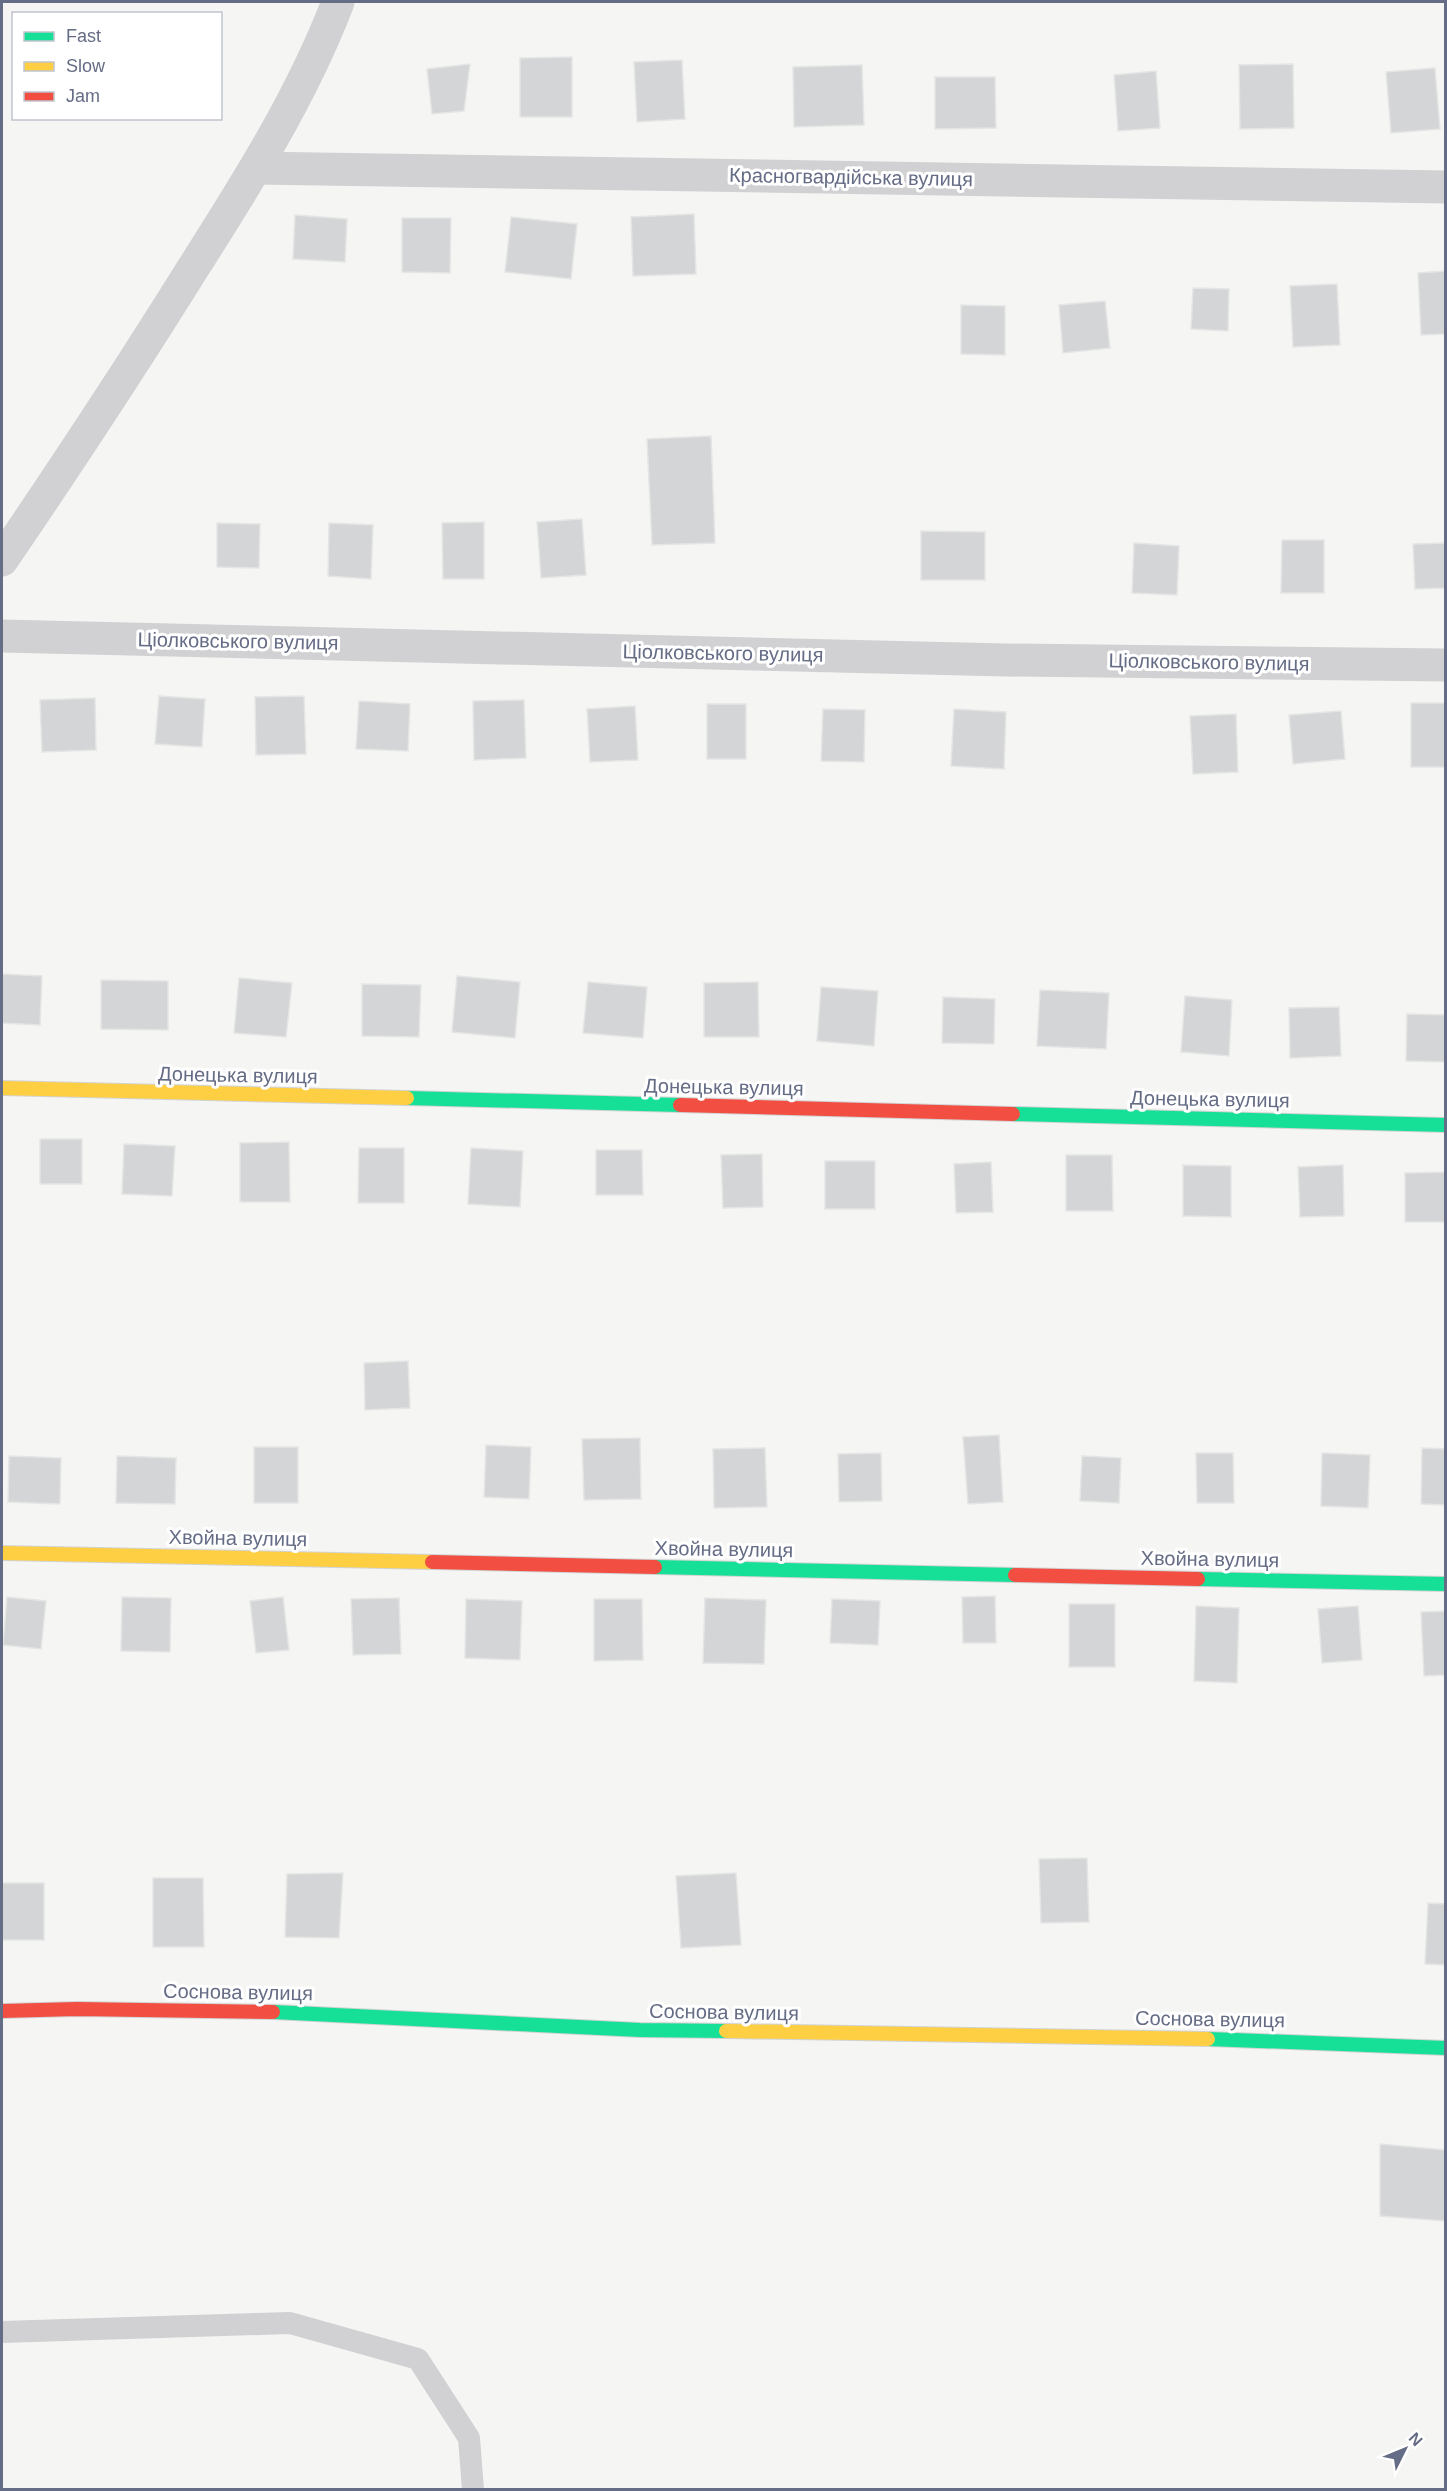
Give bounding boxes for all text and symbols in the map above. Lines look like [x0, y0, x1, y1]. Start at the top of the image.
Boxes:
legend [12, 12, 222, 120]
text: Fast [66, 26, 101, 46]
text: Slow [66, 56, 106, 76]
text: Jam [66, 86, 100, 106]
street label: Красногвардійська вулиця [729, 164, 973, 190]
street label: Ціолковського вулиця [137, 628, 339, 654]
street label: Ціолковського вулиця [622, 640, 824, 666]
street label: Ціолковського вулиця [1108, 649, 1310, 675]
street label: Донецька вулиця [158, 1063, 318, 1087]
street label: Донецька вулиця [644, 1075, 804, 1099]
street label: Донецька вулиця [1130, 1087, 1290, 1111]
street label: Хвойна вулиця [168, 1526, 308, 1550]
street label: Хвойна вулиця [654, 1537, 794, 1561]
street label: Хвойна вулиця [1140, 1547, 1280, 1571]
street label: Соснова вулиця [163, 1980, 313, 2004]
street label: Соснова вулиця [649, 2000, 799, 2024]
street label: Соснова вулиця [1135, 2007, 1285, 2031]
north arrow [1375, 2419, 1435, 2479]
text: N [1405, 2429, 1426, 2449]

